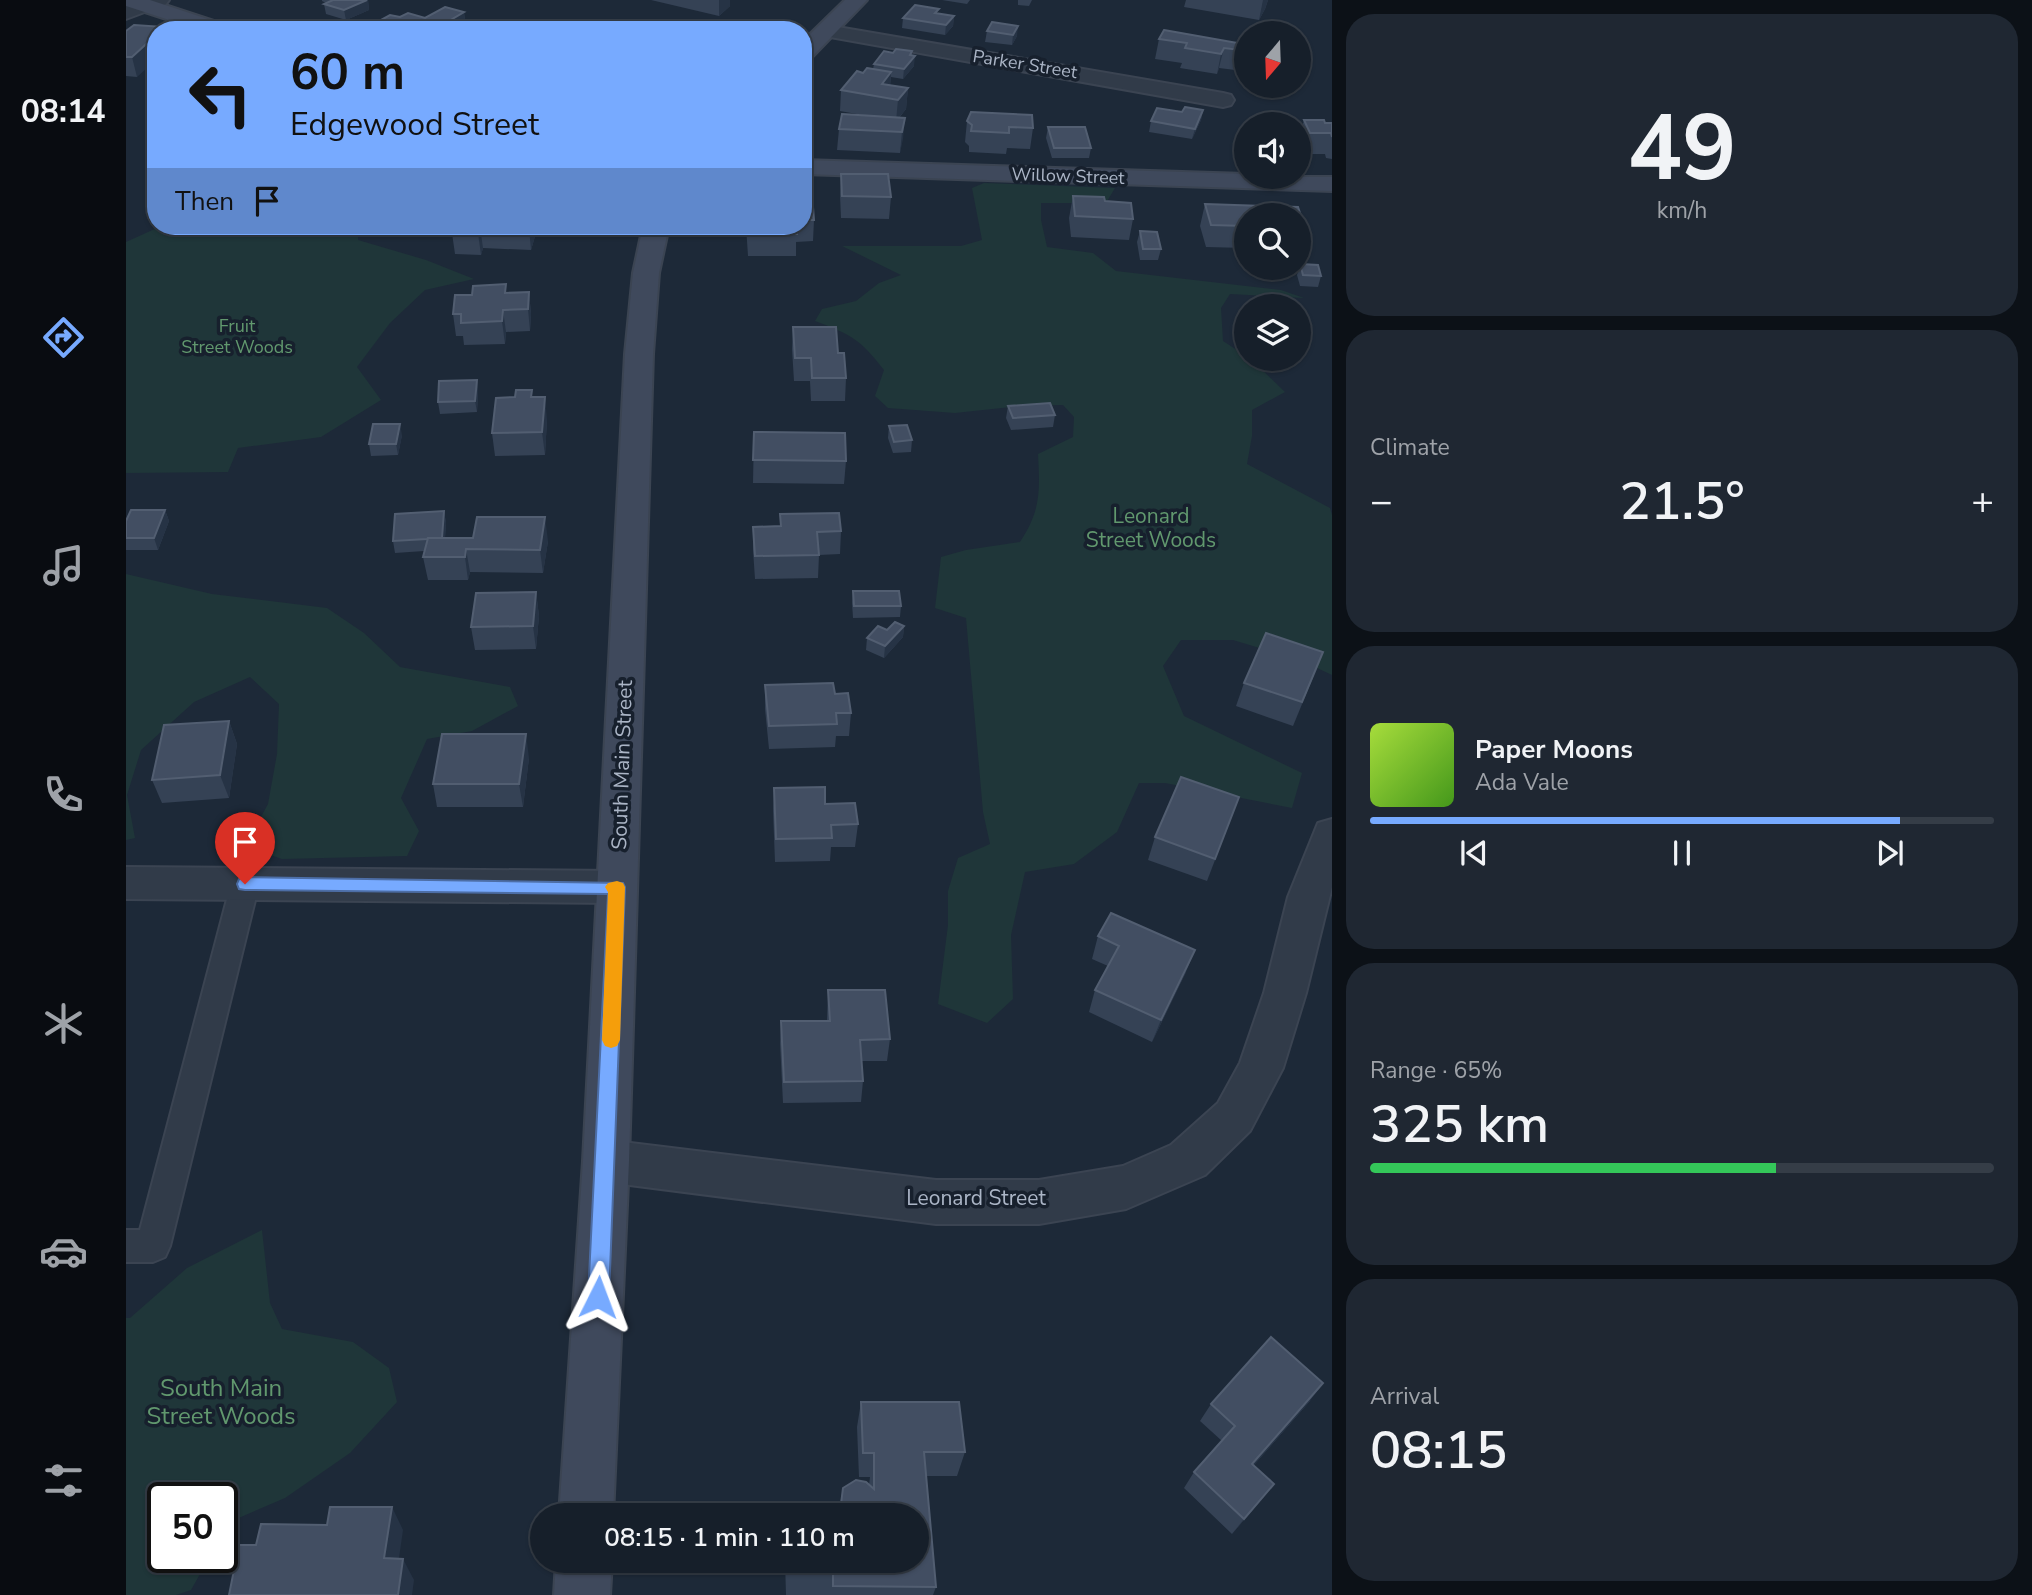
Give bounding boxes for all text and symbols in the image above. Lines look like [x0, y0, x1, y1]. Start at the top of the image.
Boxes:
north arrow [1234, 21, 1311, 98]
map controls [1234, 21, 1311, 371]
text: 60 m [290, 39, 405, 106]
street label: Parker Street [971, 44, 1080, 84]
icon: left [175, 49, 266, 140]
text: 49 [1627, 87, 1737, 211]
text: 08:14 [21, 90, 105, 133]
text: Edgewood Street [290, 103, 539, 146]
button: sound [1234, 112, 1311, 189]
street label: Willow Street [1011, 162, 1126, 190]
icon: arrive [248, 182, 286, 220]
text: Then [175, 184, 234, 219]
text: km/h [1657, 195, 1707, 226]
button: search [1234, 203, 1311, 280]
button: layers [1234, 294, 1311, 371]
icon: directions [39, 313, 88, 362]
park label: Fruit Street Woods [181, 314, 293, 359]
text: Climate [1370, 432, 1450, 463]
text: 21.5° [1619, 466, 1745, 537]
text: − [1370, 476, 1393, 527]
text: + [1971, 476, 1994, 527]
park label: Leonard Street Woods [1086, 502, 1216, 554]
icon: music [39, 541, 88, 590]
street label: South Main Street [605, 679, 639, 850]
text: Paper Moons [1475, 732, 1633, 767]
text: Ada Vale [1475, 767, 1569, 798]
icon: phone [39, 770, 88, 819]
pin [215, 812, 275, 884]
icon: arrive [226, 823, 264, 861]
icon: previous [1455, 834, 1493, 872]
icon: pause [1663, 834, 1701, 872]
icon: next [1871, 834, 1909, 872]
icon: climate [39, 999, 88, 1048]
text: Range · 65% [1370, 1055, 1502, 1086]
text: 325 km [1370, 1089, 1549, 1160]
street label: Leonard Street [906, 1184, 1046, 1212]
icon: car [39, 1227, 88, 1276]
position arrow [561, 1260, 635, 1334]
park label: South Main Street Woods [147, 1372, 295, 1432]
text: Arrival [1370, 1381, 1439, 1412]
text: 08:15 [1370, 1415, 1507, 1486]
icon: filters [39, 1456, 88, 1505]
speed limit sign: 50 [147, 1482, 238, 1573]
text: 08:15 · 1 min · 110 m [604, 1520, 855, 1555]

